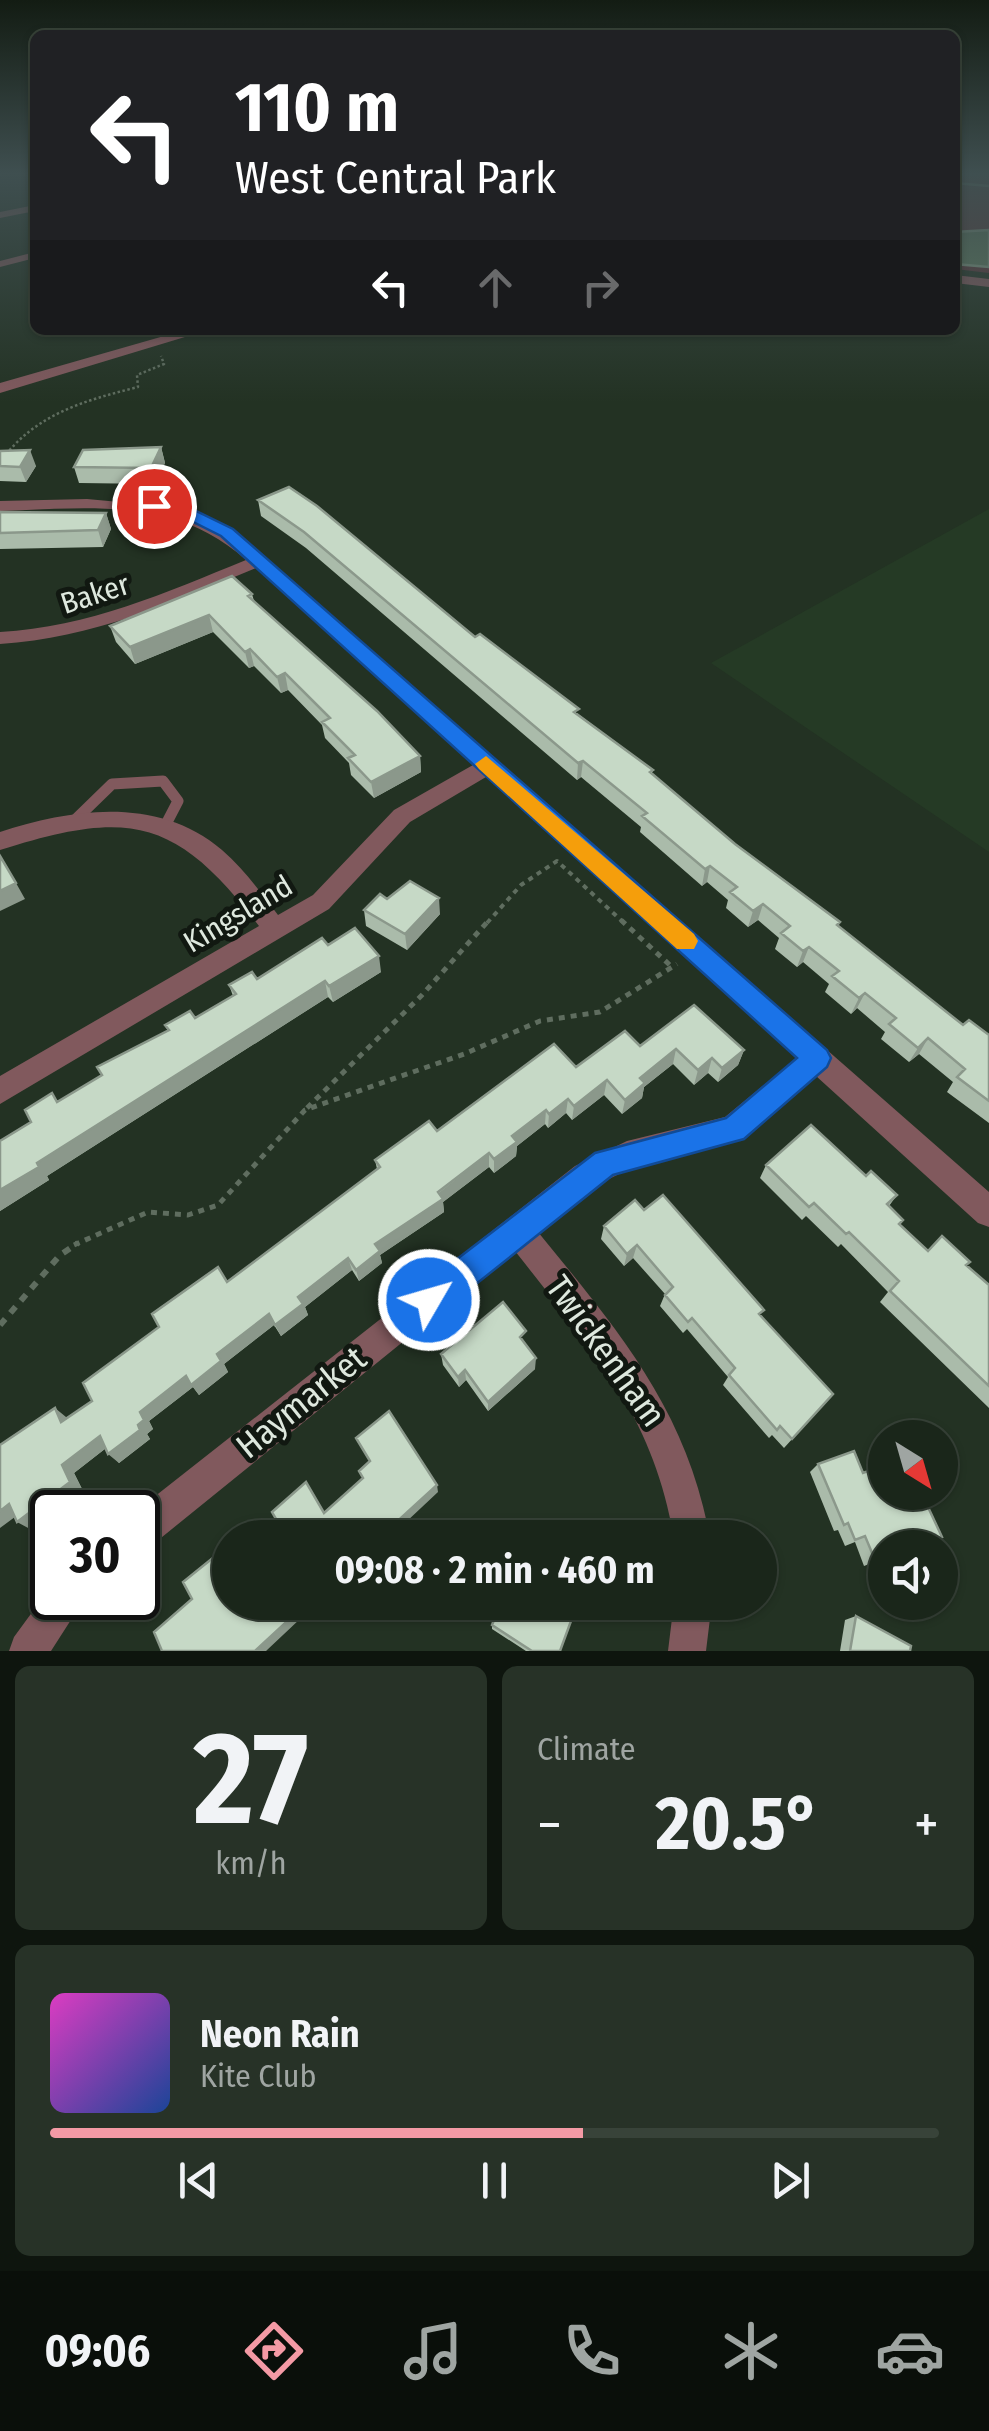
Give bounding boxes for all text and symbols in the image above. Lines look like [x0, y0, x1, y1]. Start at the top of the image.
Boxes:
text: 110 m [235, 66, 399, 150]
icon: left [70, 70, 200, 200]
text: West Central Park [235, 151, 556, 205]
icon: left [363, 260, 418, 315]
icon: ahead [468, 260, 523, 315]
icon: right [573, 260, 628, 315]
pin [112, 464, 197, 549]
icon: arrive [127, 479, 182, 534]
street label: Baker [56, 566, 134, 622]
street label: Kingsland [177, 868, 299, 960]
position arrow [377, 1248, 481, 1352]
street label: Twickenham [537, 1267, 675, 1435]
street label: Haymarket [228, 1337, 375, 1467]
north arrow [868, 1420, 958, 1510]
map controls [868, 1420, 958, 1620]
speed limit sign: 30 [30, 1490, 160, 1620]
button: sound [868, 1530, 958, 1620]
text: 09:08 · 2 min · 460 m [335, 1547, 654, 1593]
text: 27 [194, 1701, 308, 1857]
text: Climate [537, 1730, 636, 1768]
text: 20.5° [656, 1779, 820, 1869]
text: − [537, 1792, 562, 1858]
text: + [914, 1792, 939, 1858]
text: km/h [215, 1844, 287, 1882]
text: Neon Rain [200, 2011, 360, 2057]
text: Kite Club [200, 2057, 316, 2095]
icon: previous [171, 2153, 226, 2208]
icon: pause [467, 2153, 522, 2208]
icon: next [763, 2153, 818, 2208]
icon: directions [239, 2316, 309, 2386]
icon: music [398, 2316, 468, 2386]
icon: phone [557, 2316, 627, 2386]
icon: climate [716, 2316, 786, 2386]
icon: car [875, 2316, 945, 2386]
text: 09:06 [44, 2324, 150, 2378]

